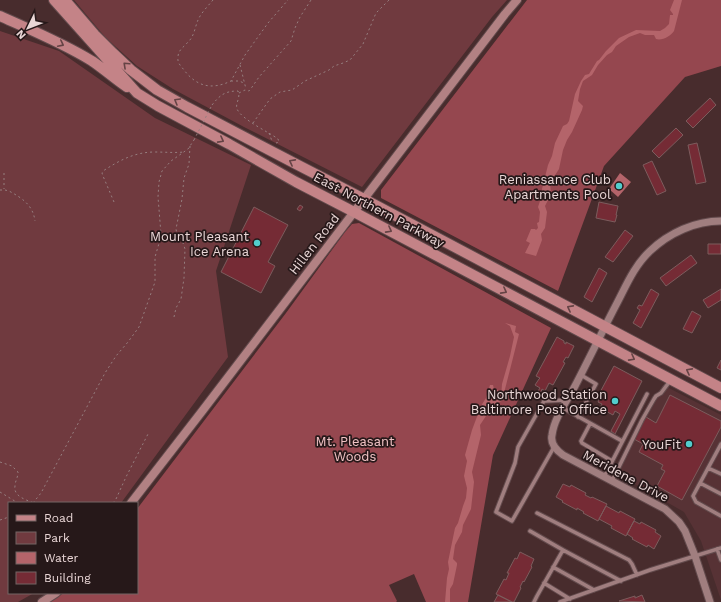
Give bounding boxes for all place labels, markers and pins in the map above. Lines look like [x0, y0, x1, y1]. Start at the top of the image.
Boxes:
place label: Reniassance Club Apartments Pool [499, 172, 611, 202]
marker: Reniassance Club Apartments Pool [614, 181, 624, 191]
place label: Mount Pleasant Ice Arena [150, 229, 250, 259]
marker: Mount Pleasant Ice Arena [252, 238, 262, 248]
place label: Northwood Station Baltimore Post Office [471, 387, 607, 417]
marker: Northwood Station Baltimore Post Office [610, 396, 620, 406]
place label: YouFit [642, 437, 682, 452]
marker: YouFit [684, 439, 694, 449]

